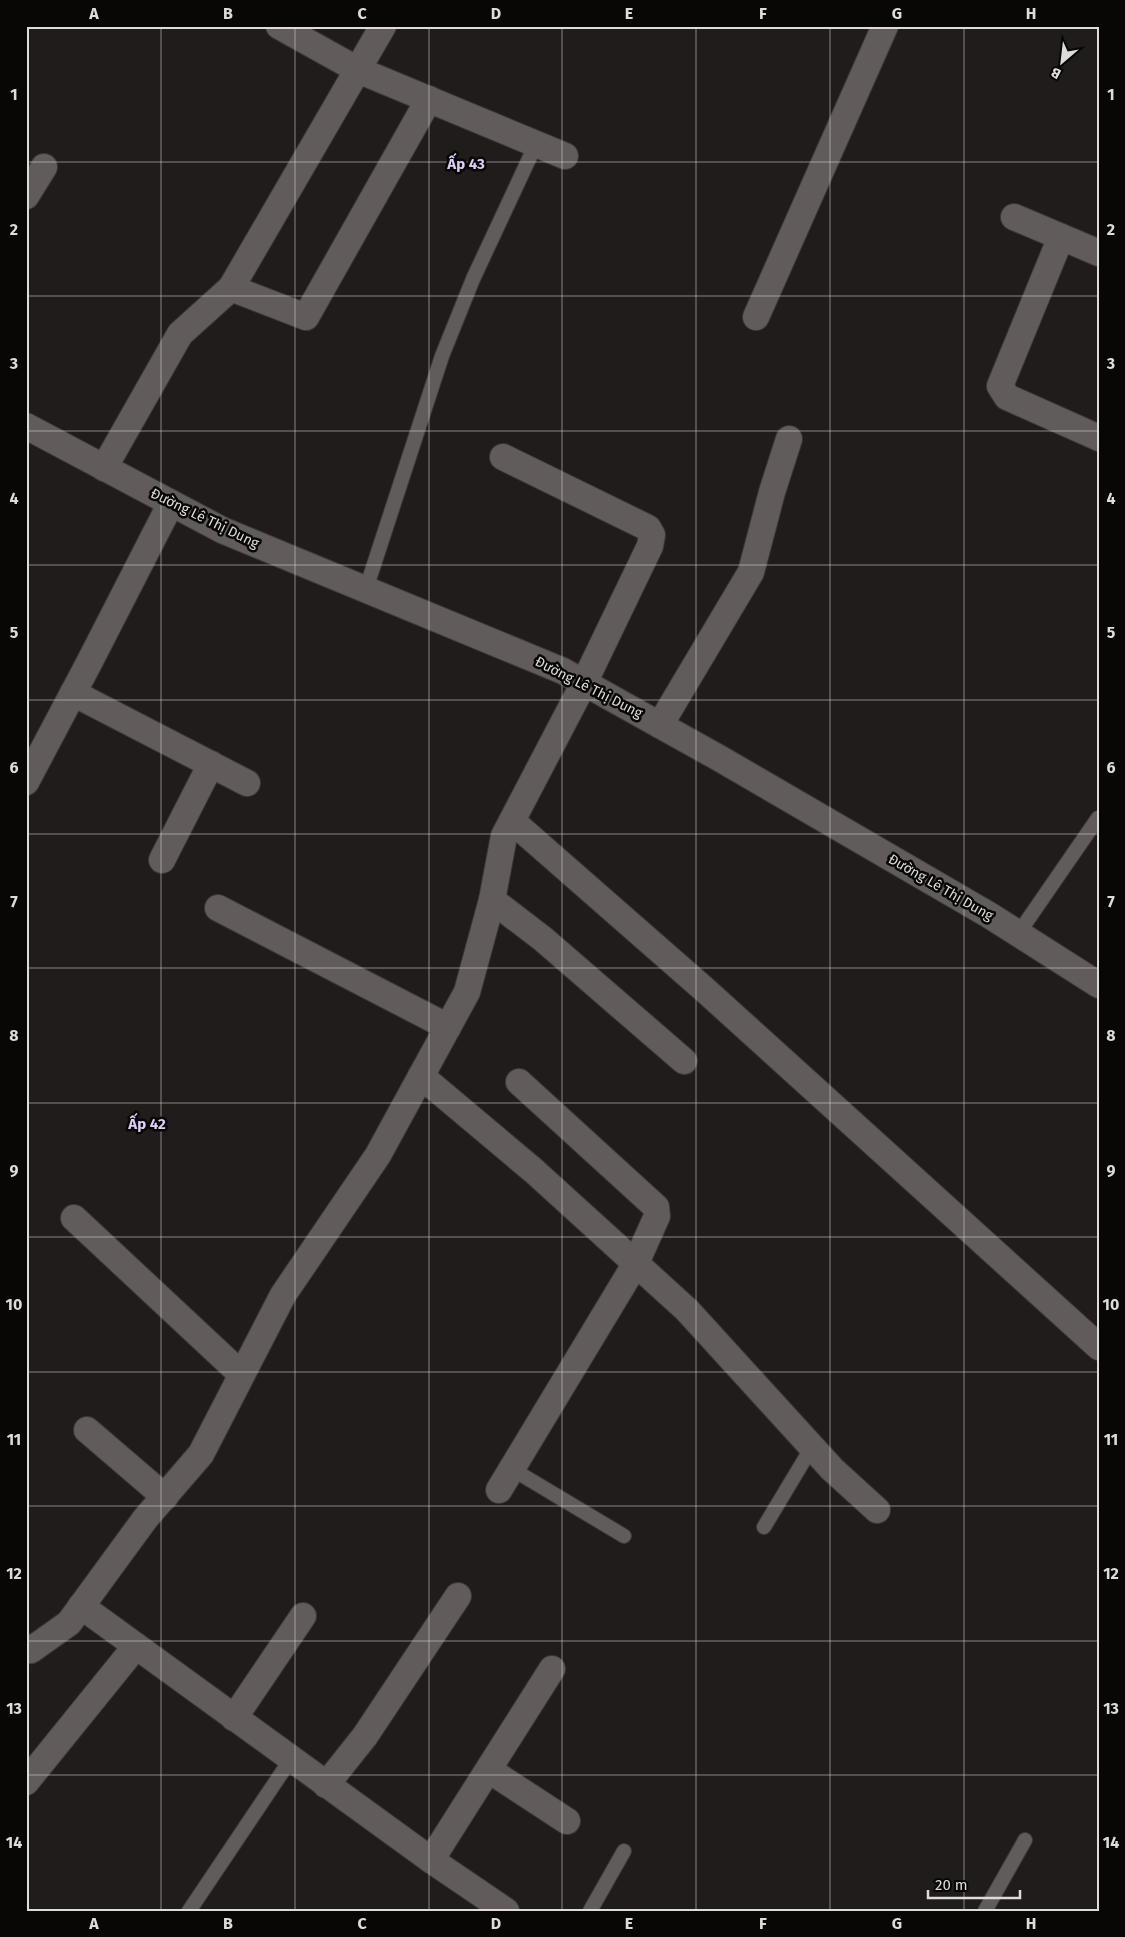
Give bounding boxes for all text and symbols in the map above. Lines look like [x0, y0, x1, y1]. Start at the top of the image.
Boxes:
text: A [88, 4, 99, 23]
text: B [223, 4, 233, 23]
text: C [357, 4, 367, 23]
text: D [491, 4, 501, 23]
text: E [625, 4, 633, 23]
text: F [759, 4, 767, 23]
text: G [892, 4, 902, 23]
text: H [1026, 4, 1036, 23]
north arrow [1038, 38, 1088, 88]
text: B [1048, 63, 1064, 83]
text: 1 [10, 85, 18, 104]
text: 1 [1107, 85, 1115, 104]
district label: Ấp 43 [446, 152, 485, 173]
text: 2 [10, 220, 18, 239]
text: 2 [1107, 220, 1115, 239]
text: 3 [9, 354, 18, 373]
text: 3 [1106, 354, 1115, 373]
street label: Đường Lê Thị Dung [148, 485, 262, 552]
text: 4 [9, 489, 19, 508]
text: 4 [1106, 489, 1116, 508]
text: 5 [10, 623, 19, 642]
text: 5 [1107, 623, 1116, 642]
street label: Đường Lê Thị Dung [532, 653, 646, 722]
text: 6 [9, 758, 19, 777]
text: 6 [1106, 758, 1116, 777]
street label: Đường Lê Thị Dung [885, 850, 997, 925]
text: 7 [10, 892, 18, 911]
text: 7 [1107, 892, 1115, 911]
text: 8 [9, 1026, 19, 1045]
text: 8 [1106, 1026, 1116, 1045]
district label: Ấp 42 [127, 1112, 166, 1133]
text: 9 [10, 1161, 19, 1180]
text: 9 [1107, 1161, 1116, 1180]
text: 10 [6, 1295, 22, 1314]
text: 10 [1103, 1295, 1119, 1314]
text: 11 [7, 1430, 21, 1449]
text: 11 [1104, 1430, 1118, 1449]
text: 12 [6, 1564, 22, 1583]
text: 12 [1103, 1564, 1119, 1583]
text: 13 [6, 1699, 22, 1718]
text: 13 [1103, 1699, 1119, 1718]
text: 14 [6, 1833, 22, 1852]
text: 14 [1103, 1833, 1119, 1852]
scale bar [928, 1867, 1020, 1899]
text: 20 m [935, 1876, 968, 1894]
text: A [88, 1914, 99, 1933]
text: B [223, 1914, 233, 1933]
text: C [357, 1914, 367, 1933]
text: D [491, 1914, 501, 1933]
text: E [625, 1914, 633, 1933]
text: F [759, 1914, 767, 1933]
text: G [892, 1914, 902, 1933]
text: H [1026, 1914, 1036, 1933]

